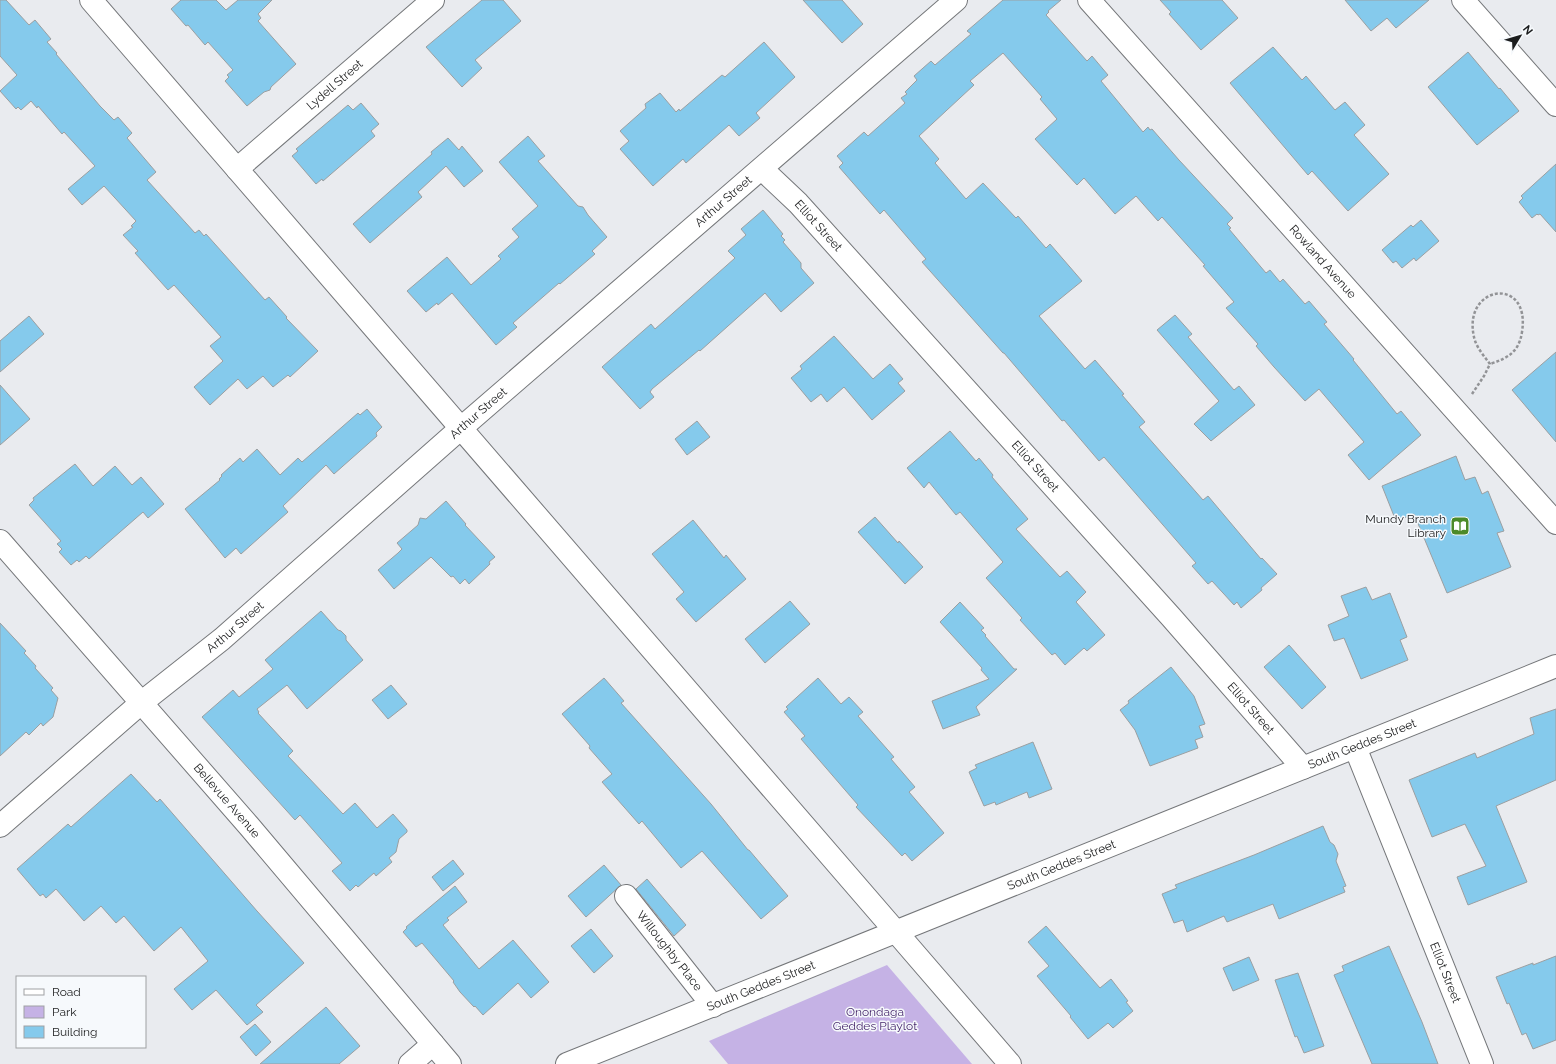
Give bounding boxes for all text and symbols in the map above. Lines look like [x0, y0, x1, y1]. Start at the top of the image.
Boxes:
north arrow [1500, 16, 1540, 56]
text: N [1520, 23, 1535, 37]
street label: Lydell Street [304, 57, 366, 113]
street label: Arthur Street [692, 173, 755, 230]
street label: Elliot Street [792, 197, 845, 254]
street label: Rowland Avenue [1286, 222, 1359, 301]
street label: Arthur Street [447, 385, 510, 442]
street label: Elliot Street [1009, 438, 1062, 495]
place label: Mundy Branch Library [1365, 512, 1446, 540]
library icon: Mundy Branch Library [1449, 515, 1471, 537]
street label: Arthur Street [204, 599, 266, 656]
street label: Elliot Street [1224, 680, 1277, 737]
street label: South Geddes Street [1306, 716, 1418, 772]
street label: Bellevue Avenue [191, 761, 263, 841]
street label: South Geddes Street [1005, 837, 1118, 893]
street label: Willoughby Place [634, 908, 705, 994]
street label: Elliot Street [1427, 940, 1464, 1005]
street label: South Geddes Street [705, 958, 817, 1014]
legend [16, 976, 146, 1048]
text: Road [52, 985, 81, 999]
text: Park [52, 1005, 77, 1019]
park label: Onondaga Geddes Playlot [833, 1005, 917, 1033]
text: Building [52, 1025, 98, 1039]

